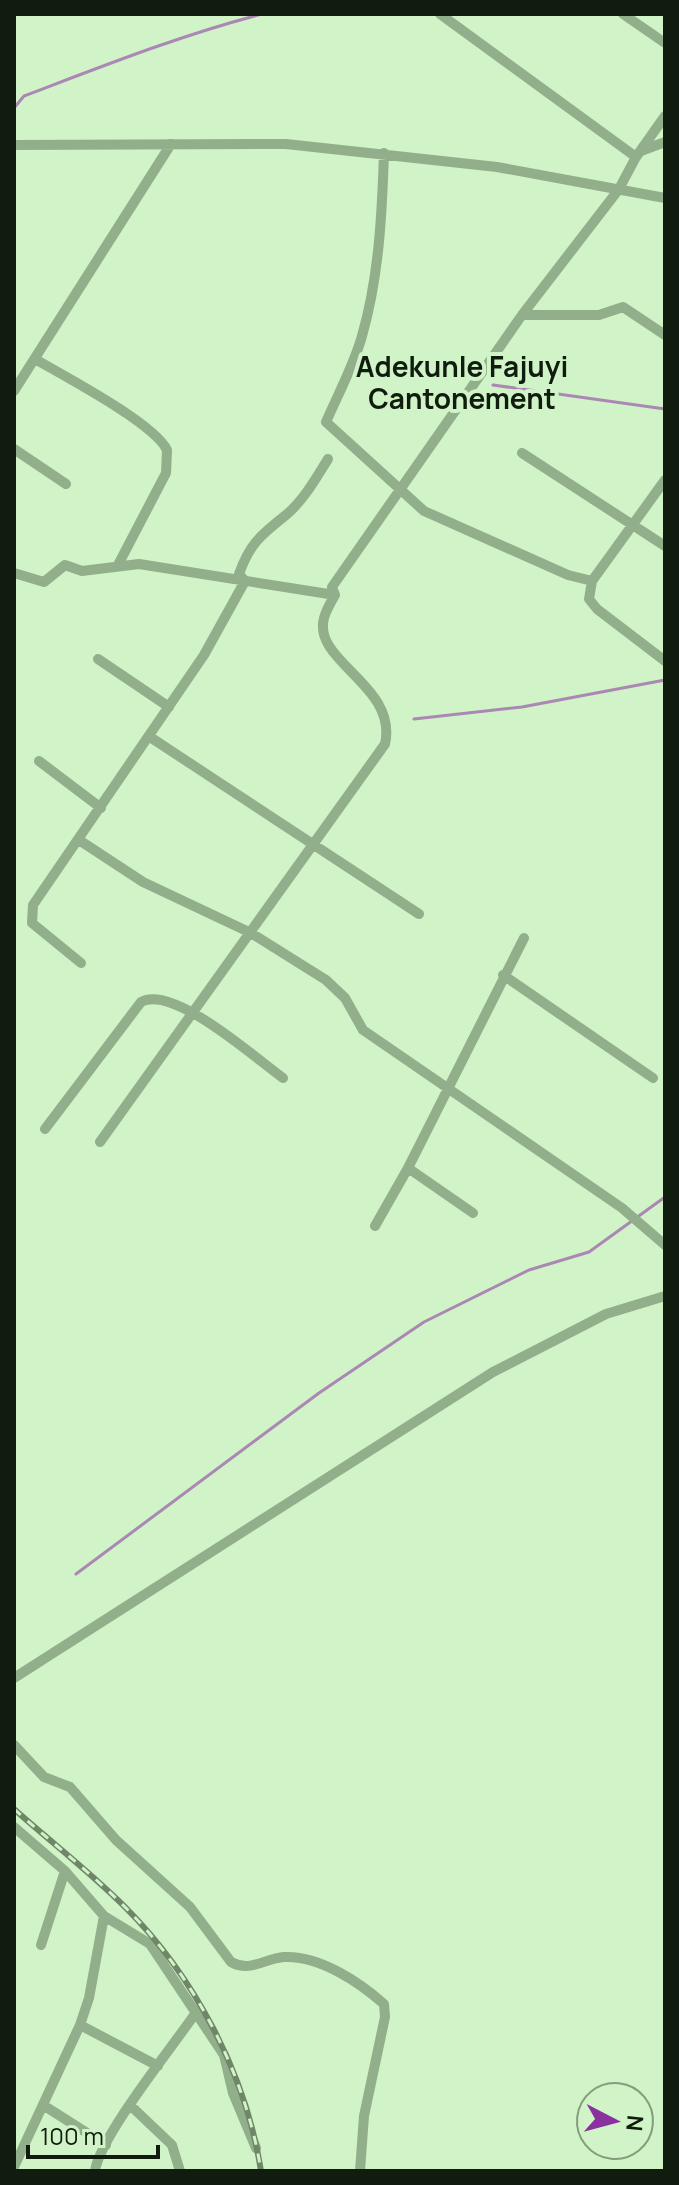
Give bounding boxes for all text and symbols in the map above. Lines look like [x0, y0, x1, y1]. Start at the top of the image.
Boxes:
district label: Adekunle Fajuyi Cantonement [356, 347, 568, 417]
north arrow [575, 2081, 655, 2161]
scale bar [28, 2109, 158, 2159]
text: N [619, 2114, 651, 2133]
text: 100 m [40, 2119, 104, 2152]

